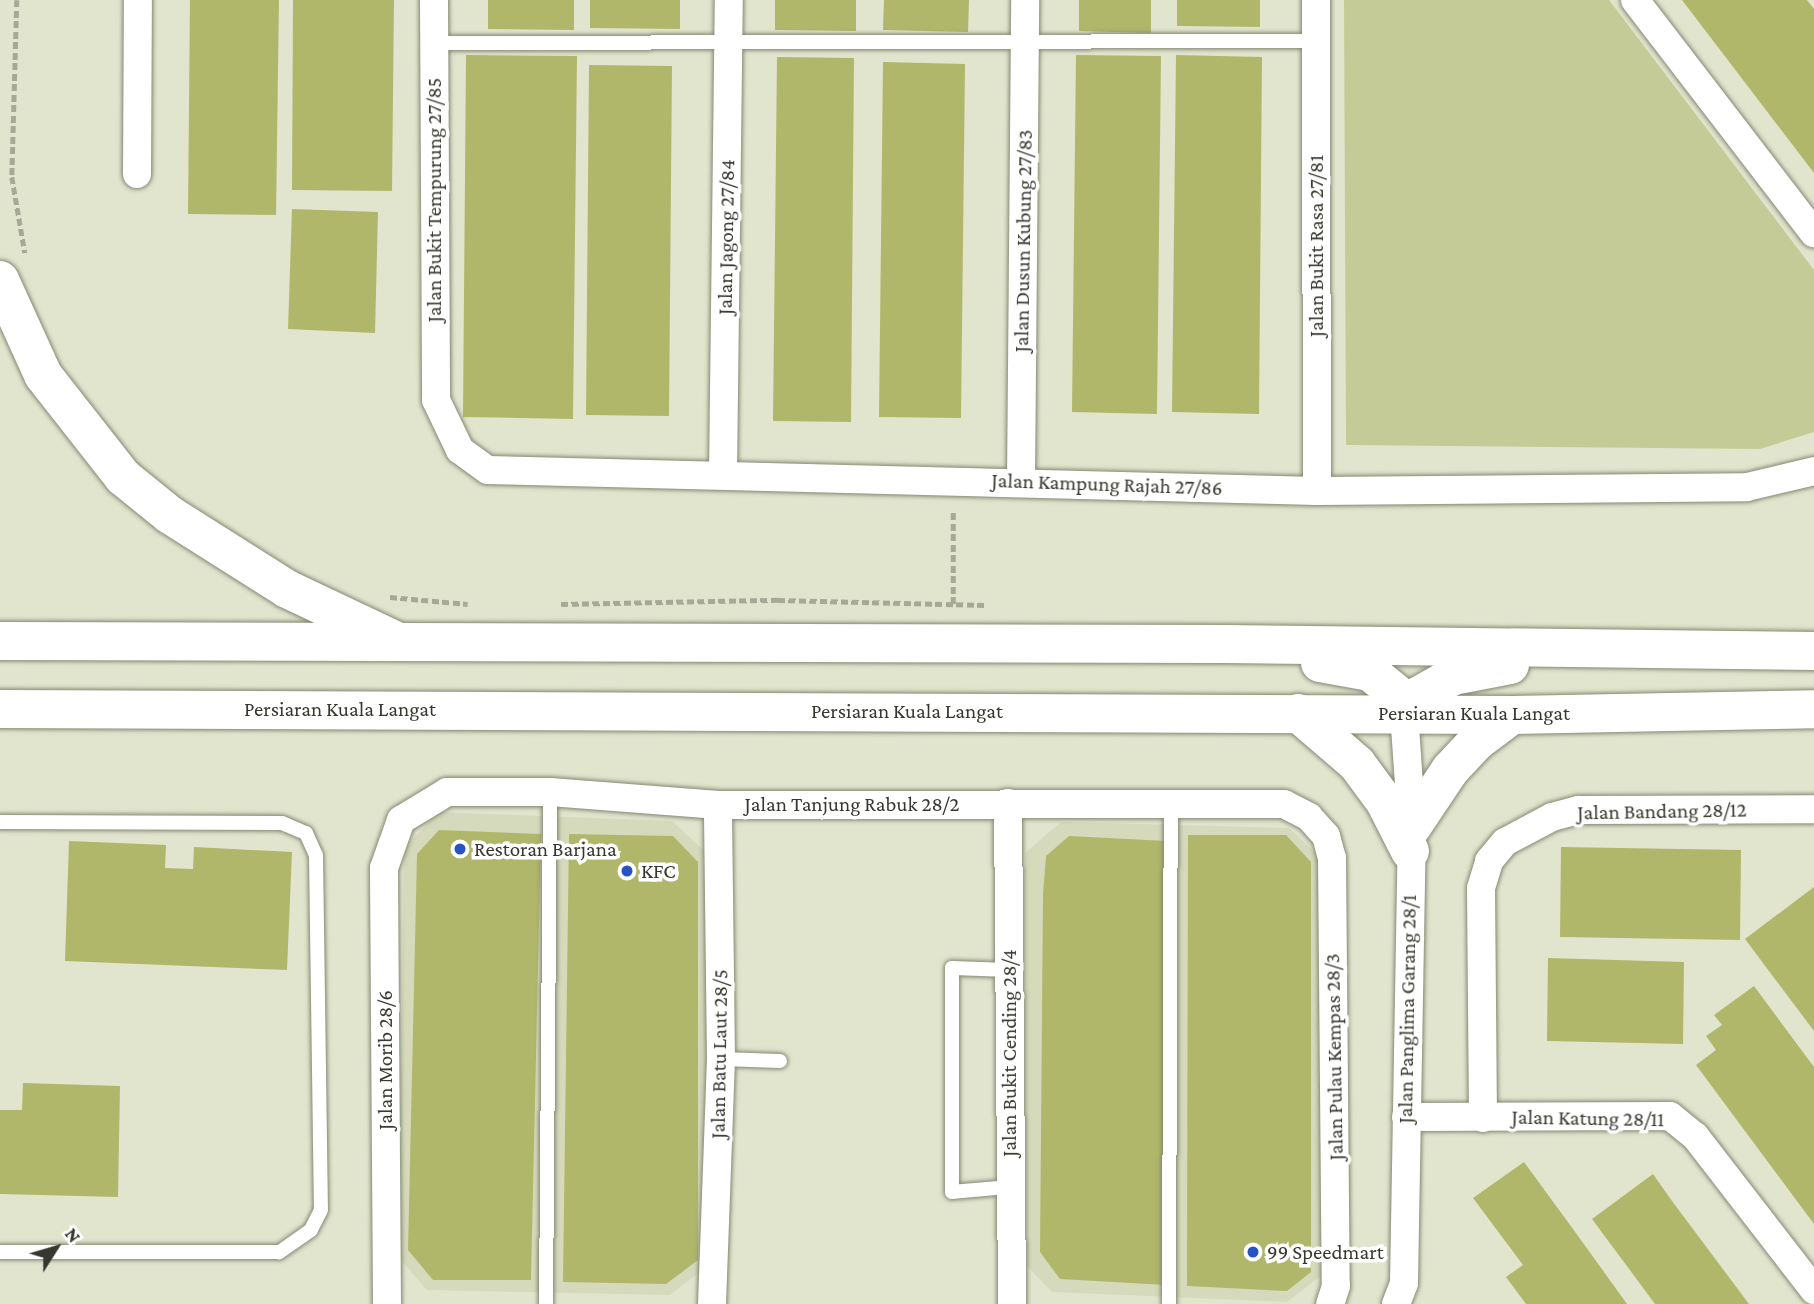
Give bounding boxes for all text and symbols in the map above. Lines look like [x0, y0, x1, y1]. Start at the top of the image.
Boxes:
street label: Jalan Bukit Tempurung 27/85 [421, 78, 447, 322]
street label: Jalan Dusun Kubung 27/83 [1008, 129, 1038, 353]
street label: Jalan Bukit Rasa 27/81 [1303, 155, 1329, 337]
street label: Jalan Jagong 27/84 [712, 159, 740, 315]
street label: Jalan Kampung Rajah 27/86 [991, 467, 1223, 501]
street label: Persiaran Kuala Langat [244, 696, 436, 722]
street label: Persiaran Kuala Langat [811, 698, 1003, 724]
street label: Persiaran Kuala Langat [1378, 700, 1570, 726]
street label: Jalan Tanjung Rabuk 28/2 [745, 791, 959, 817]
street label: Jalan Bandang 28/12 [1577, 797, 1747, 825]
place label: Restoran Barjana [474, 836, 617, 862]
marker: Restoran Barjana [452, 841, 468, 857]
place label: KFC [641, 858, 676, 884]
marker: KFC [619, 863, 635, 879]
street label: Jalan Panglima Garang 28/1 [1392, 894, 1422, 1124]
street label: Jalan Bukit Cending 28/4 [996, 949, 1022, 1157]
street label: Jalan Pulau Kempas 28/3 [1320, 953, 1348, 1161]
street label: Jalan Batu Laut 28/5 [705, 969, 733, 1139]
street label: Jalan Morib 28/6 [372, 990, 398, 1130]
street label: Jalan Katung 28/11 [1511, 1104, 1665, 1132]
north arrow [21, 1213, 91, 1283]
text: N [61, 1224, 85, 1247]
place label: 99 Speedmart [1267, 1239, 1384, 1265]
marker: 99 Speedmart [1245, 1244, 1261, 1260]

